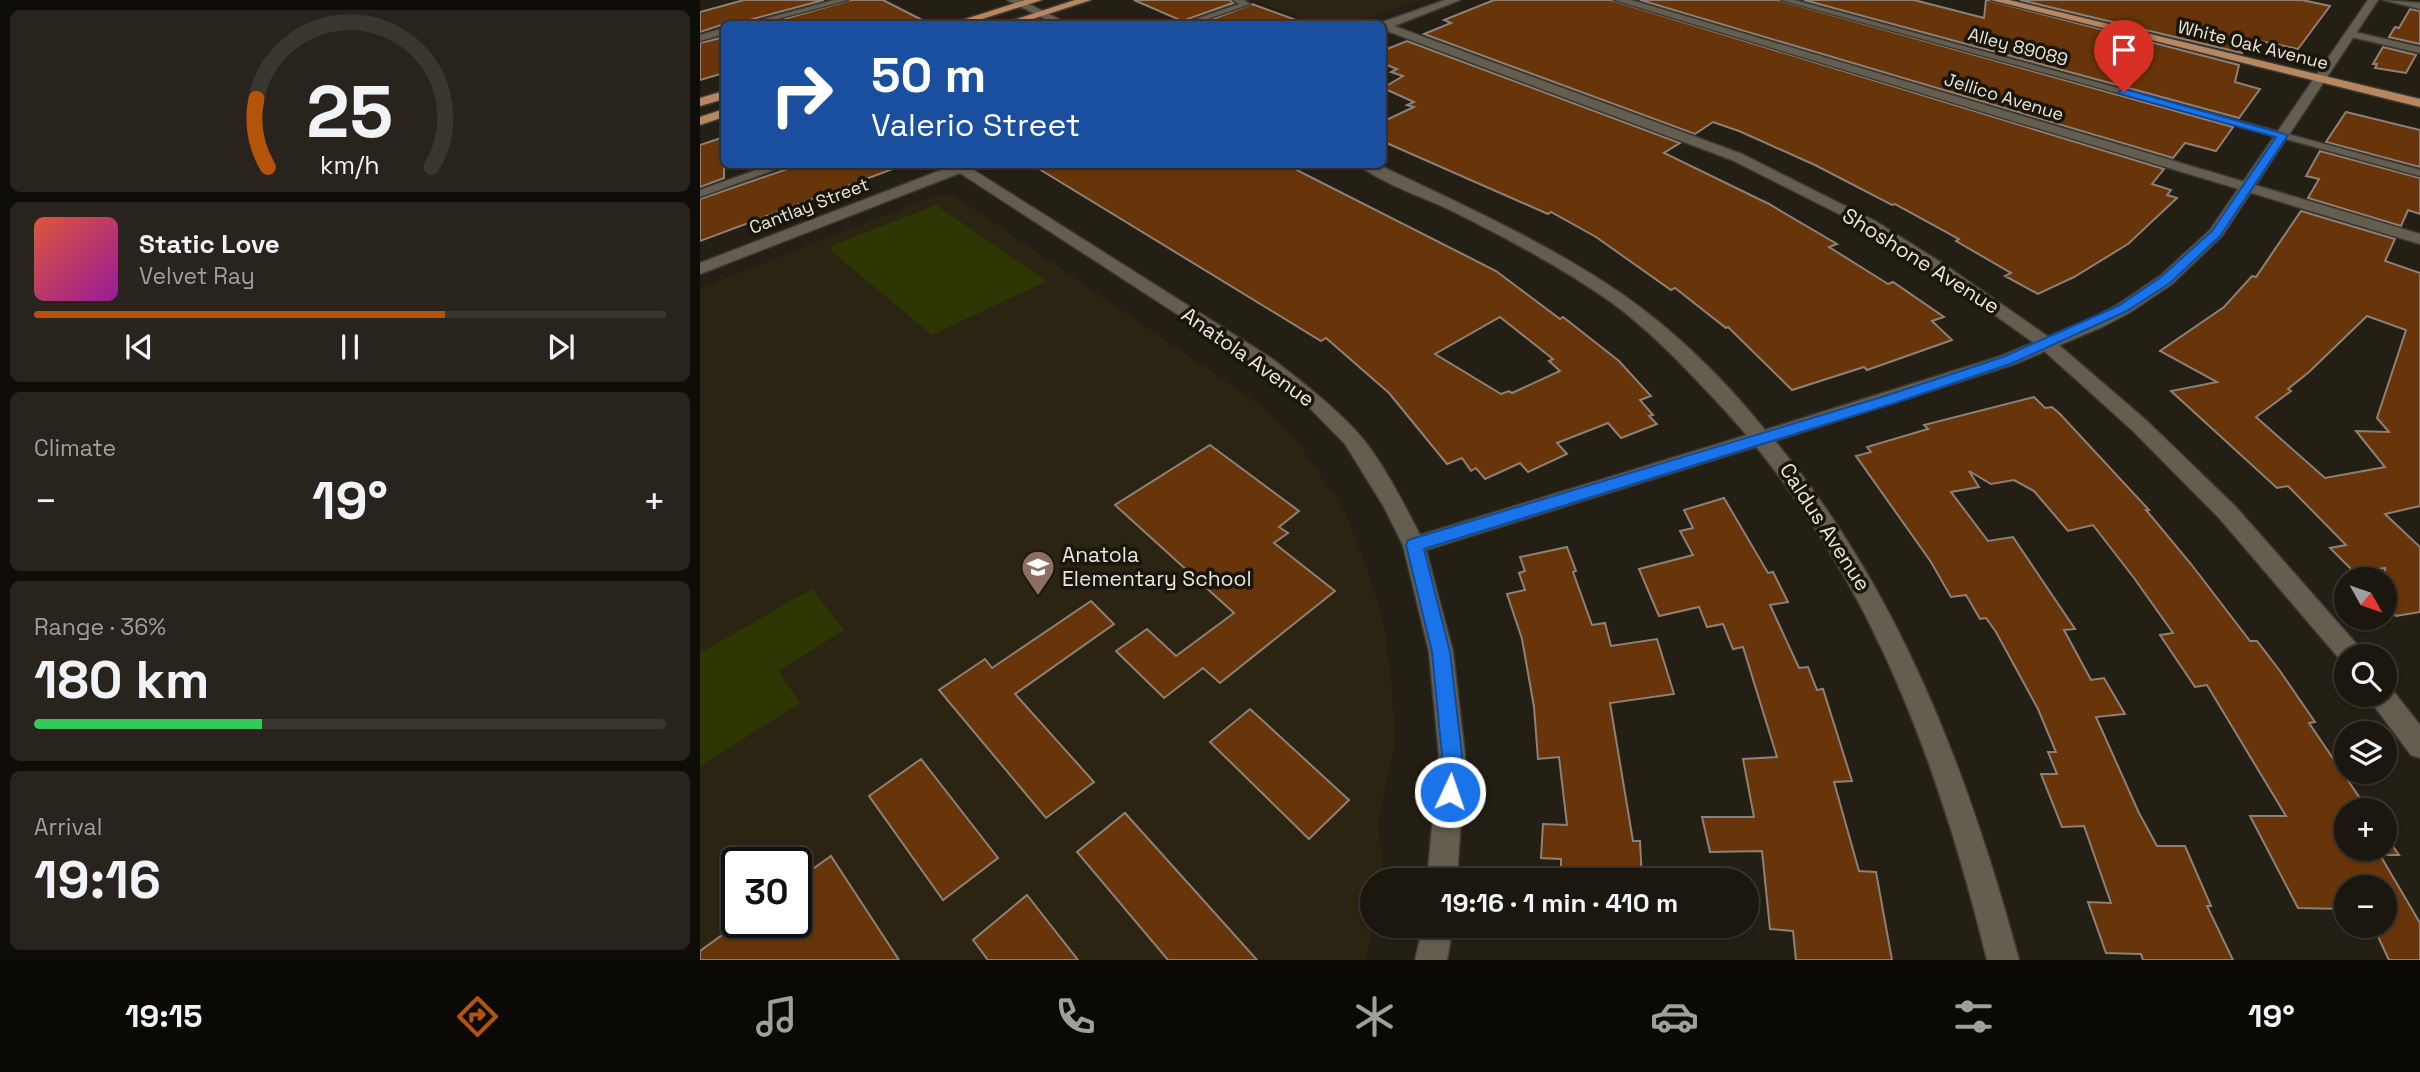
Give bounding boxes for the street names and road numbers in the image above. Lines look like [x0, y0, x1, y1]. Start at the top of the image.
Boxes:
street label: White Oak Avenue [2175, 15, 2331, 74]
street label: Alley 89089 [1966, 22, 2071, 71]
street label: Jellico Avenue [1942, 67, 2067, 126]
street label: Cantlay Street [746, 172, 872, 239]
street label: Shoshone Avenue [1838, 201, 2005, 320]
street label: Anatola Avenue [1177, 301, 1320, 412]
street label: Caldus Avenue [1774, 458, 1877, 596]

